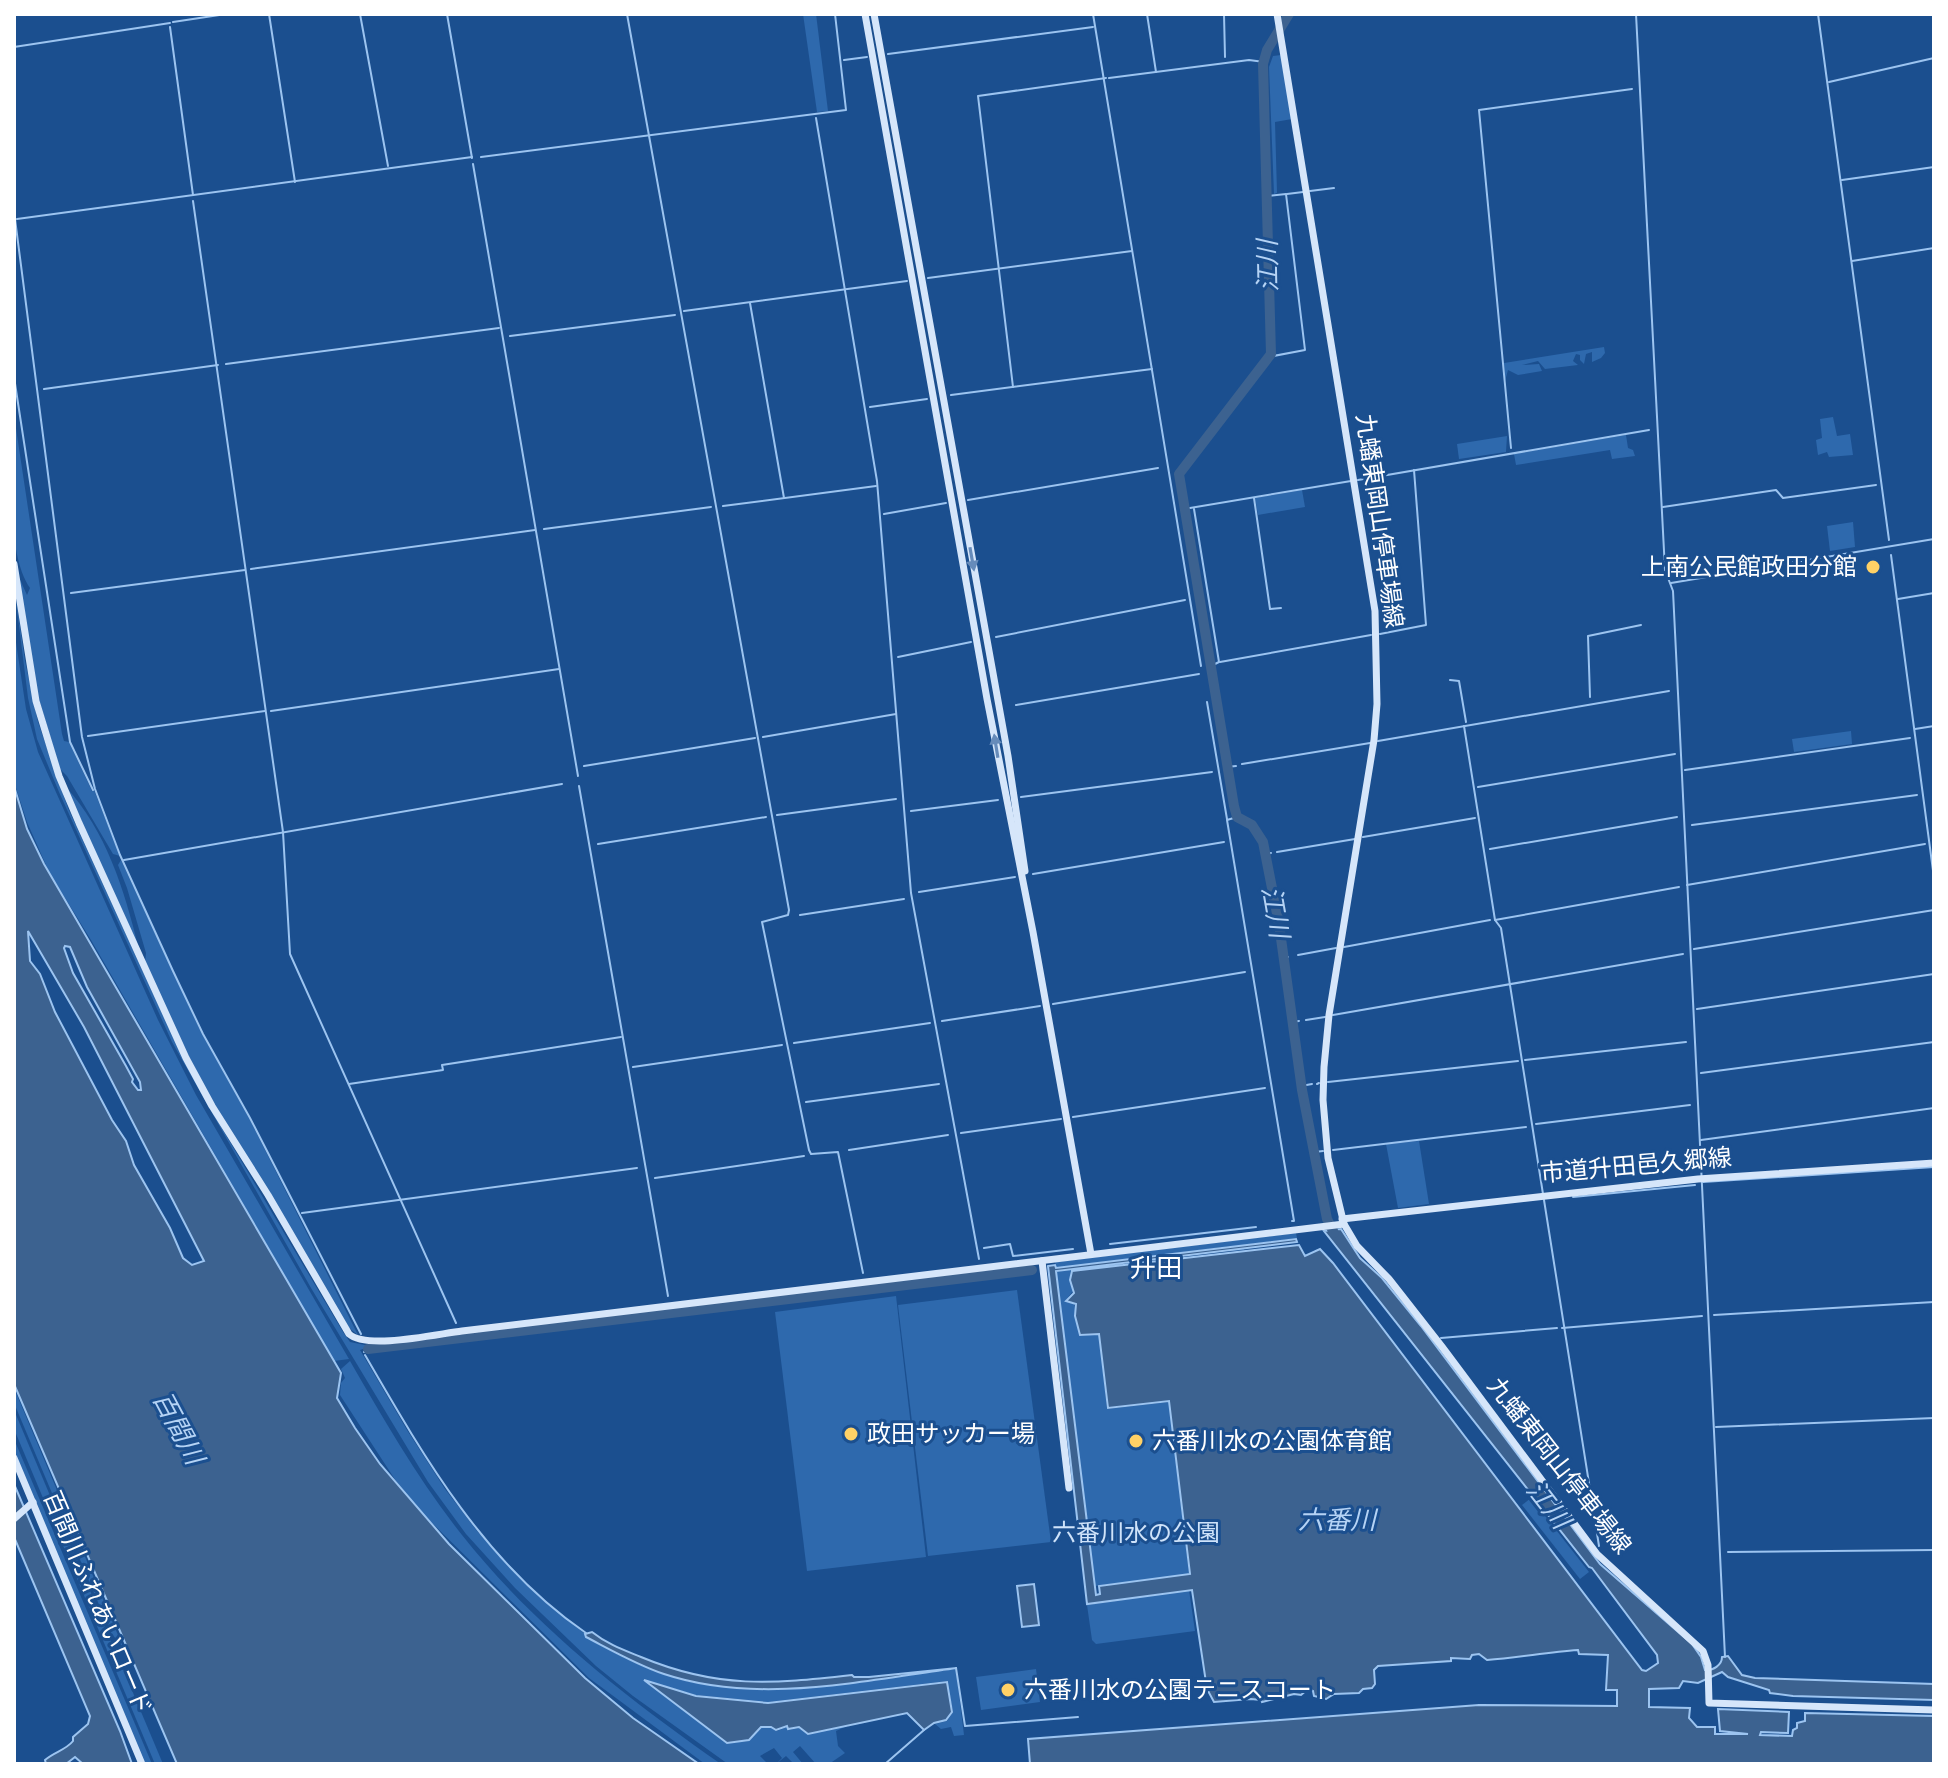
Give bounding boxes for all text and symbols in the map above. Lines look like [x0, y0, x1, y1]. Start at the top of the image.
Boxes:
water label: 江川 [1252, 237, 1284, 292]
street label: 九蟠東岡山停車場線 [1350, 412, 1408, 630]
one-way arrow [967, 547, 979, 572]
place label: 上南公民館政田分館 [1641, 553, 1857, 582]
marker: 上南公民館政田分館 [1864, 558, 1882, 576]
one-way arrow [989, 733, 1002, 758]
water label: 江川 [1255, 884, 1295, 943]
street label: 市道升田邑久郷線 [1539, 1143, 1733, 1189]
district label: 升田 [1130, 1253, 1182, 1284]
street label: 九蟠東岡山停車場線 [1481, 1372, 1637, 1560]
water label: 百間川 [146, 1386, 211, 1472]
place label: 政田サッカー場 [867, 1420, 1035, 1449]
marker: 政田サッカー場 [842, 1425, 860, 1443]
place label: 六番川水の公園体育館 [1152, 1427, 1392, 1456]
marker: 六番川水の公園体育館 [1127, 1432, 1145, 1450]
water label: 江川 [1520, 1475, 1578, 1537]
street label: 百間川ふれあいロード [37, 1487, 157, 1719]
water label: 六番川 [1298, 1505, 1379, 1536]
park label: 六番川水の公園 [1052, 1519, 1220, 1548]
place label: 六番川水の公園テニスコート [1024, 1676, 1336, 1705]
marker: 六番川水の公園テニスコート [999, 1681, 1017, 1699]

